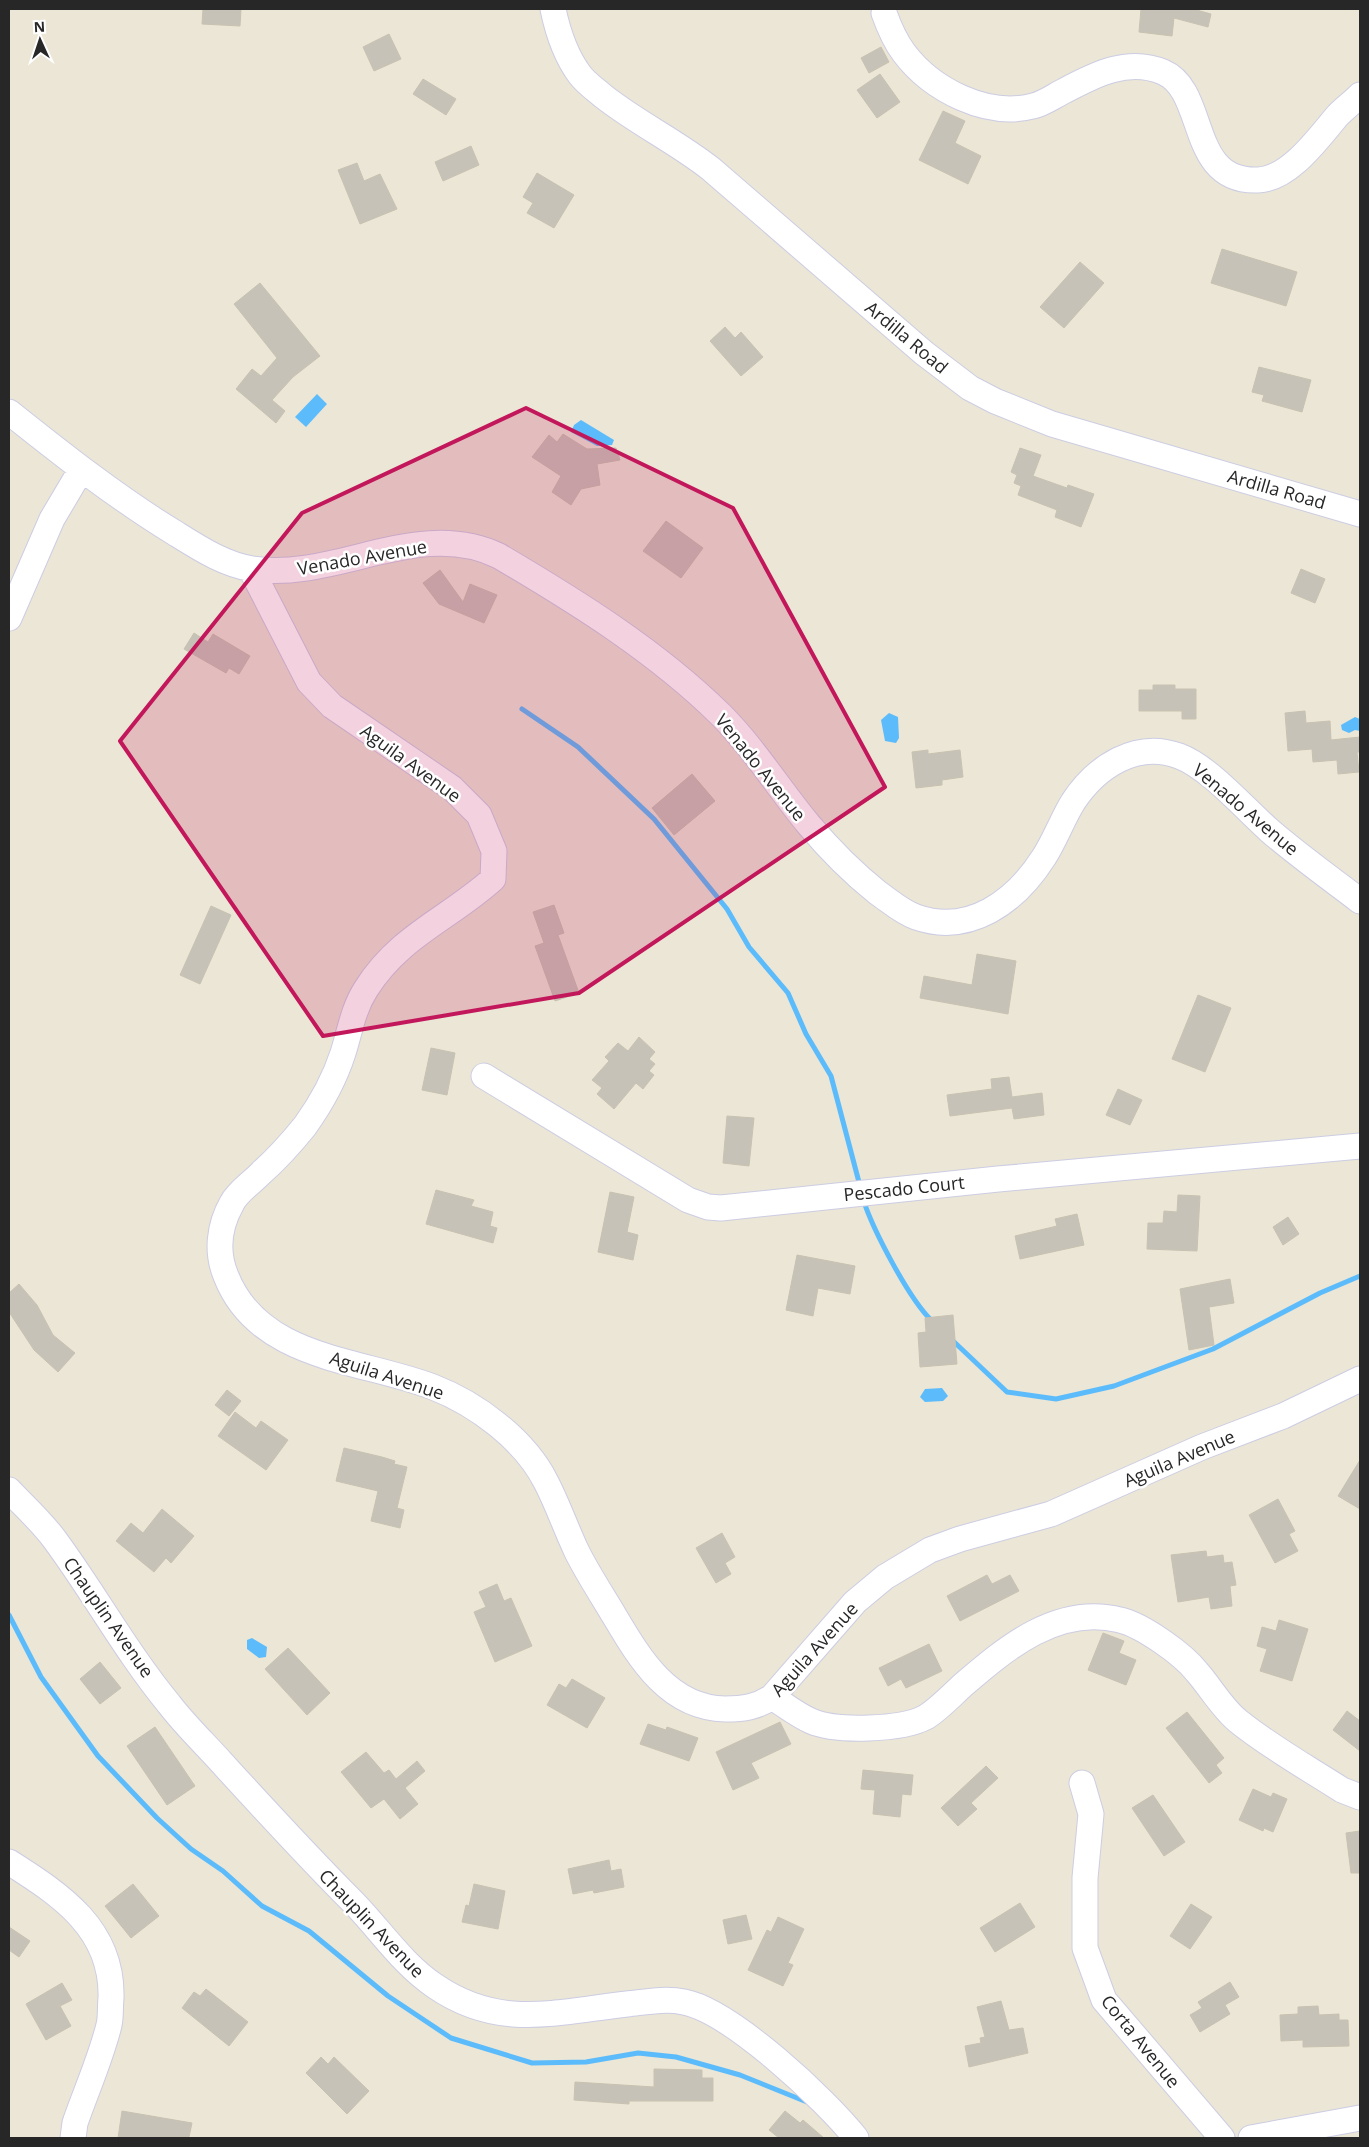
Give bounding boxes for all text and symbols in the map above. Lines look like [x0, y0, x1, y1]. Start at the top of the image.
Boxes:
north arrow [15, 15, 65, 65]
text: N [33, 17, 45, 36]
street label: Ardilla Road [861, 295, 953, 379]
street label: Ardilla Road [1225, 464, 1329, 514]
street label: Venado Avenue [295, 534, 429, 580]
street label: Venado Avenue [710, 709, 812, 825]
street label: Aguila Avenue [356, 718, 466, 808]
street label: Venado Avenue [1188, 758, 1304, 860]
street label: Pescado Court [842, 1170, 966, 1206]
street label: Aguila Avenue [327, 1345, 447, 1405]
street label: Aguila Avenue [1120, 1424, 1238, 1492]
street label: Chauplin Avenue [58, 1552, 160, 1682]
street label: Aguila Avenue [765, 1597, 863, 1701]
street label: Chauplin Avenue [314, 1864, 430, 1982]
street label: Corta Avenue [1096, 1989, 1186, 2093]

